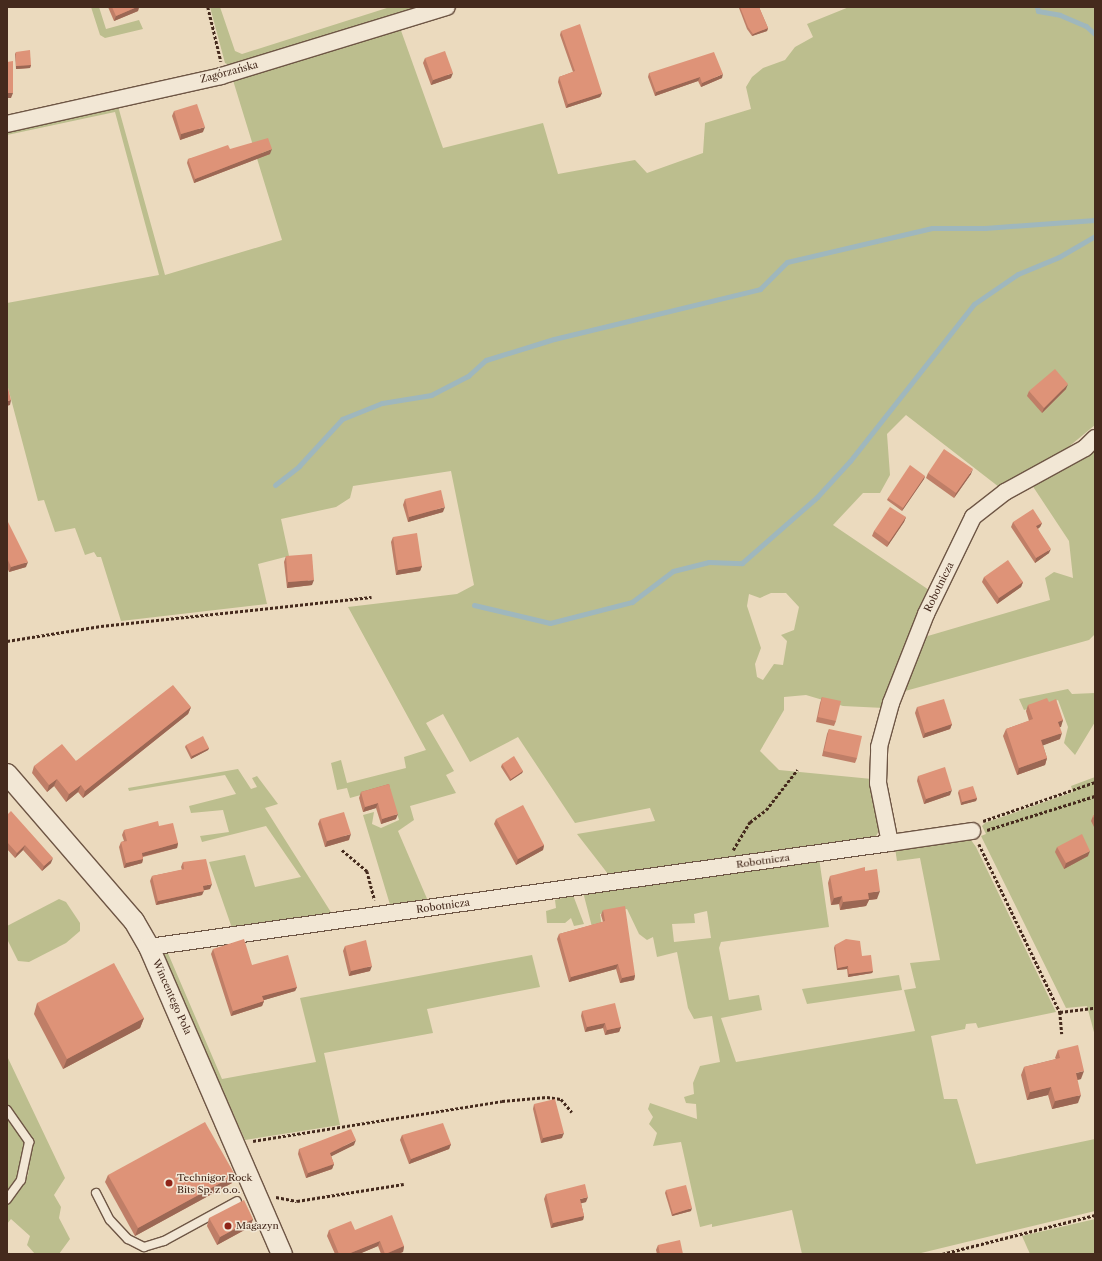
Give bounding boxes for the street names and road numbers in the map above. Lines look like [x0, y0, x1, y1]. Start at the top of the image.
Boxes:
street label: Zagórzańska [199, 59, 259, 85]
street label: Robotnicza [922, 560, 956, 614]
street label: Robotnicza [735, 851, 791, 871]
street label: Robotnicza [415, 896, 471, 916]
street label: Wincentego Pola [150, 957, 194, 1037]

